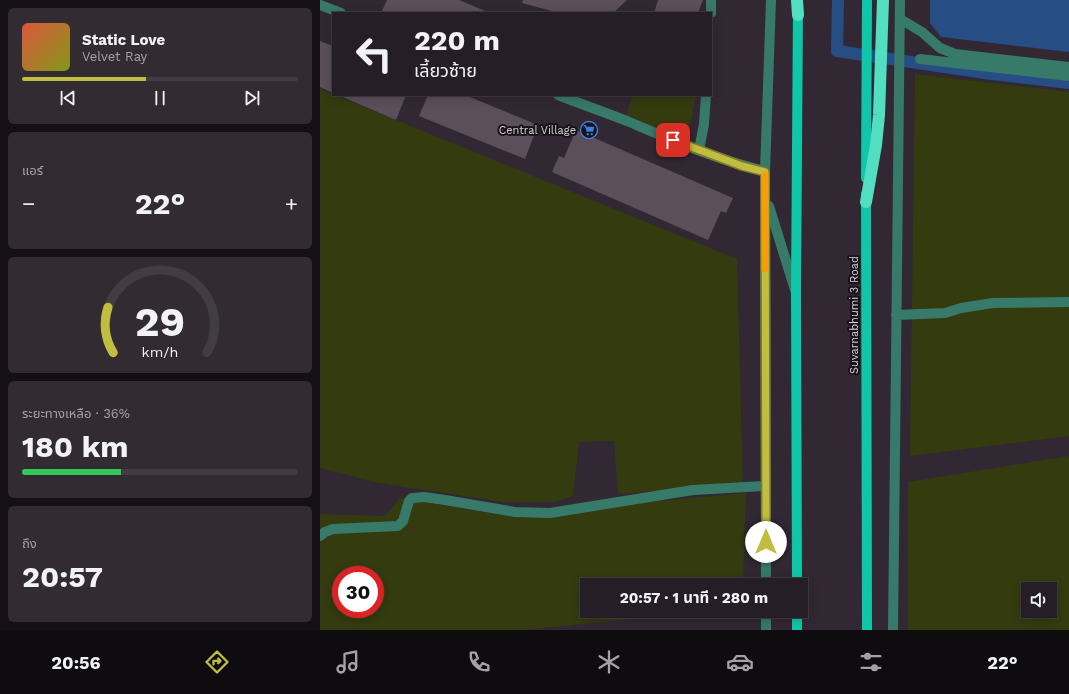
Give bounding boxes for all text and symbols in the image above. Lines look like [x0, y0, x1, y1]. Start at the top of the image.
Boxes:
text: 220 m [414, 24, 500, 57]
icon: left [348, 28, 400, 80]
text: Static Love [82, 31, 165, 49]
text: Velvet Ray [82, 49, 147, 64]
text: เลี้ยวซ้าย [414, 60, 477, 81]
icon: previous [57, 87, 79, 109]
icon: pause [149, 87, 171, 109]
icon: next [241, 87, 263, 109]
supermarket icon: Central Village [579, 120, 599, 140]
pin [656, 123, 690, 157]
place label: Central Village [499, 124, 576, 137]
icon: arrive [662, 129, 684, 151]
text: แอร์ [22, 163, 43, 178]
text: 22° [135, 186, 185, 221]
text: − [22, 191, 35, 216]
text: + [285, 191, 298, 216]
street label: Suvarnabhumi 3 Road [848, 256, 861, 374]
text: 29 [135, 297, 185, 346]
text: km/h [142, 344, 178, 360]
text: ระยะทางเหลือ · 36% [22, 406, 130, 421]
text: 180 km [22, 429, 129, 464]
position arrow [745, 521, 787, 563]
text: ถึง [22, 536, 37, 551]
text: 20:57 [22, 559, 103, 594]
speed limit sign: 30 [332, 566, 384, 618]
map controls [1021, 582, 1057, 618]
button: sound [1021, 582, 1057, 618]
text: 20:57 · 1 นาที · 280 m [620, 589, 768, 607]
icon: directions [203, 648, 231, 676]
icon: music [334, 648, 362, 676]
icon: phone [465, 648, 493, 676]
icon: climate [595, 648, 623, 676]
icon: car [726, 648, 754, 676]
icon: filters [857, 648, 885, 676]
text: 20:56 [51, 652, 101, 673]
text: 22° [987, 652, 1018, 673]

